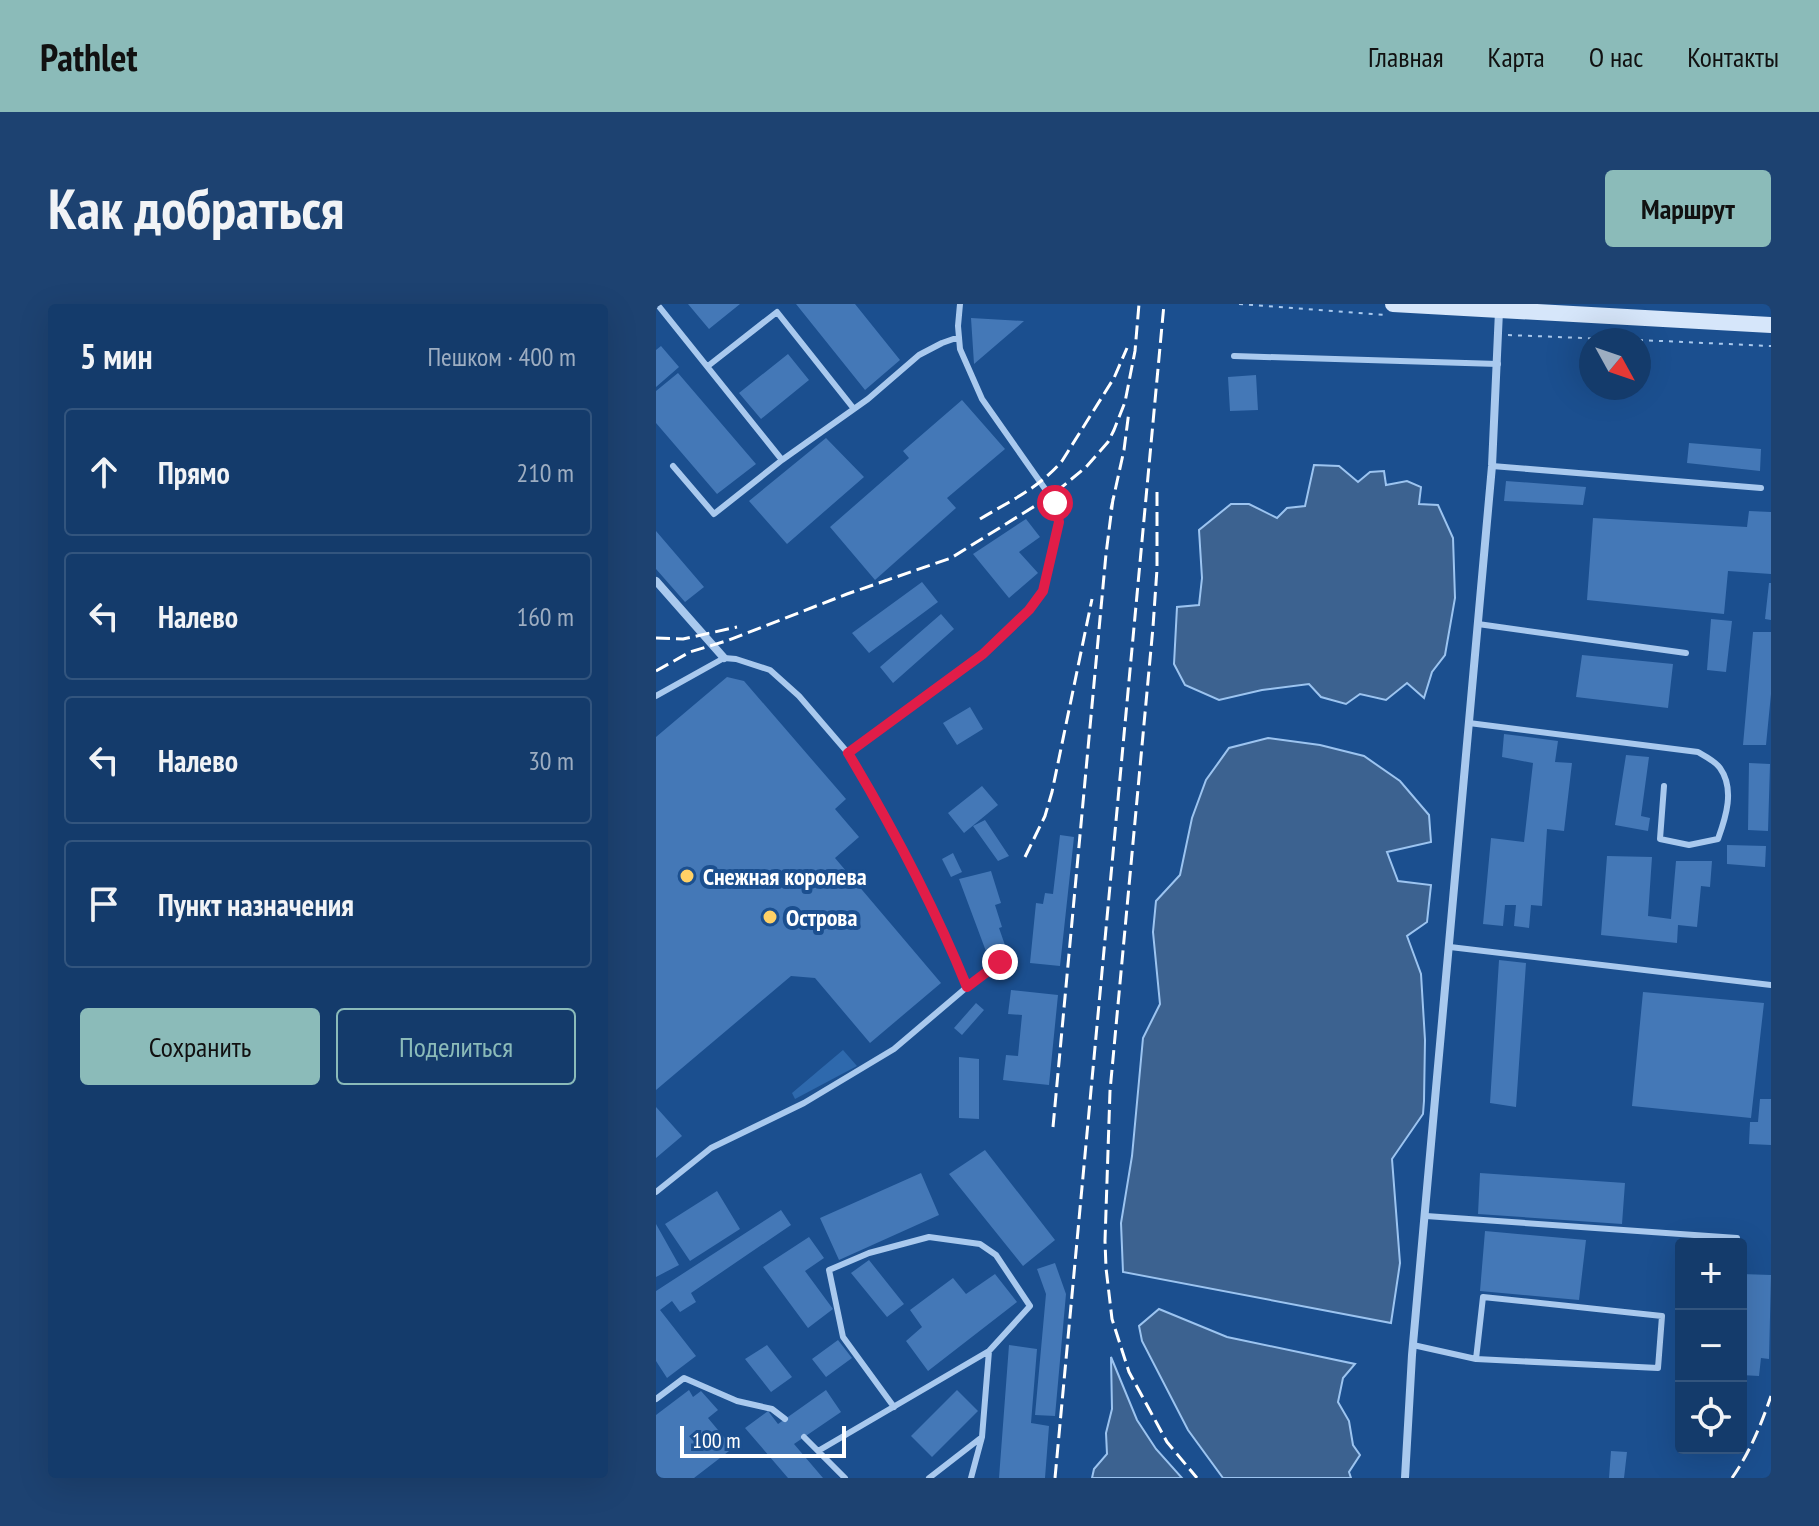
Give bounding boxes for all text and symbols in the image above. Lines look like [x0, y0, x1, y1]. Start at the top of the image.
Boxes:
text: Pathlet [40, 32, 138, 81]
text: Главная [1368, 38, 1444, 75]
text: Карта [1488, 38, 1545, 75]
text: О нас [1589, 38, 1643, 75]
text: Контакты [1687, 38, 1779, 75]
button: Маршрут [1605, 170, 1771, 247]
text: Как добраться [48, 172, 344, 244]
north arrow [1579, 328, 1651, 400]
text: 5 мин [80, 334, 153, 378]
text: Пешком · 400 m [427, 340, 576, 373]
icon: ahead [82, 450, 126, 494]
text: Прямо [158, 453, 230, 492]
text: 210 m [516, 456, 574, 489]
route start [1037, 485, 1073, 521]
icon: left [82, 594, 126, 638]
text: Налево [158, 597, 238, 636]
text: 160 m [516, 600, 574, 633]
icon: left [82, 738, 126, 782]
text: Налево [158, 741, 238, 780]
text: 30 m [528, 744, 574, 777]
place label: Снежная королева [703, 861, 867, 892]
marker: Снежная королева [678, 867, 696, 885]
icon: arrive [82, 882, 126, 926]
text: Пункт назначения [158, 885, 354, 924]
place label: Острова [786, 902, 857, 933]
marker: Острова [761, 908, 779, 926]
route end [982, 944, 1018, 980]
button: Сохранить [80, 1008, 320, 1085]
button: Поделиться [336, 1008, 576, 1085]
map controls [1675, 1238, 1747, 1454]
button: + [1675, 1238, 1747, 1310]
button: − [1675, 1310, 1747, 1382]
button: locate [1675, 1382, 1747, 1454]
scale bar [680, 1422, 846, 1458]
text: 100 m [692, 1426, 741, 1454]

